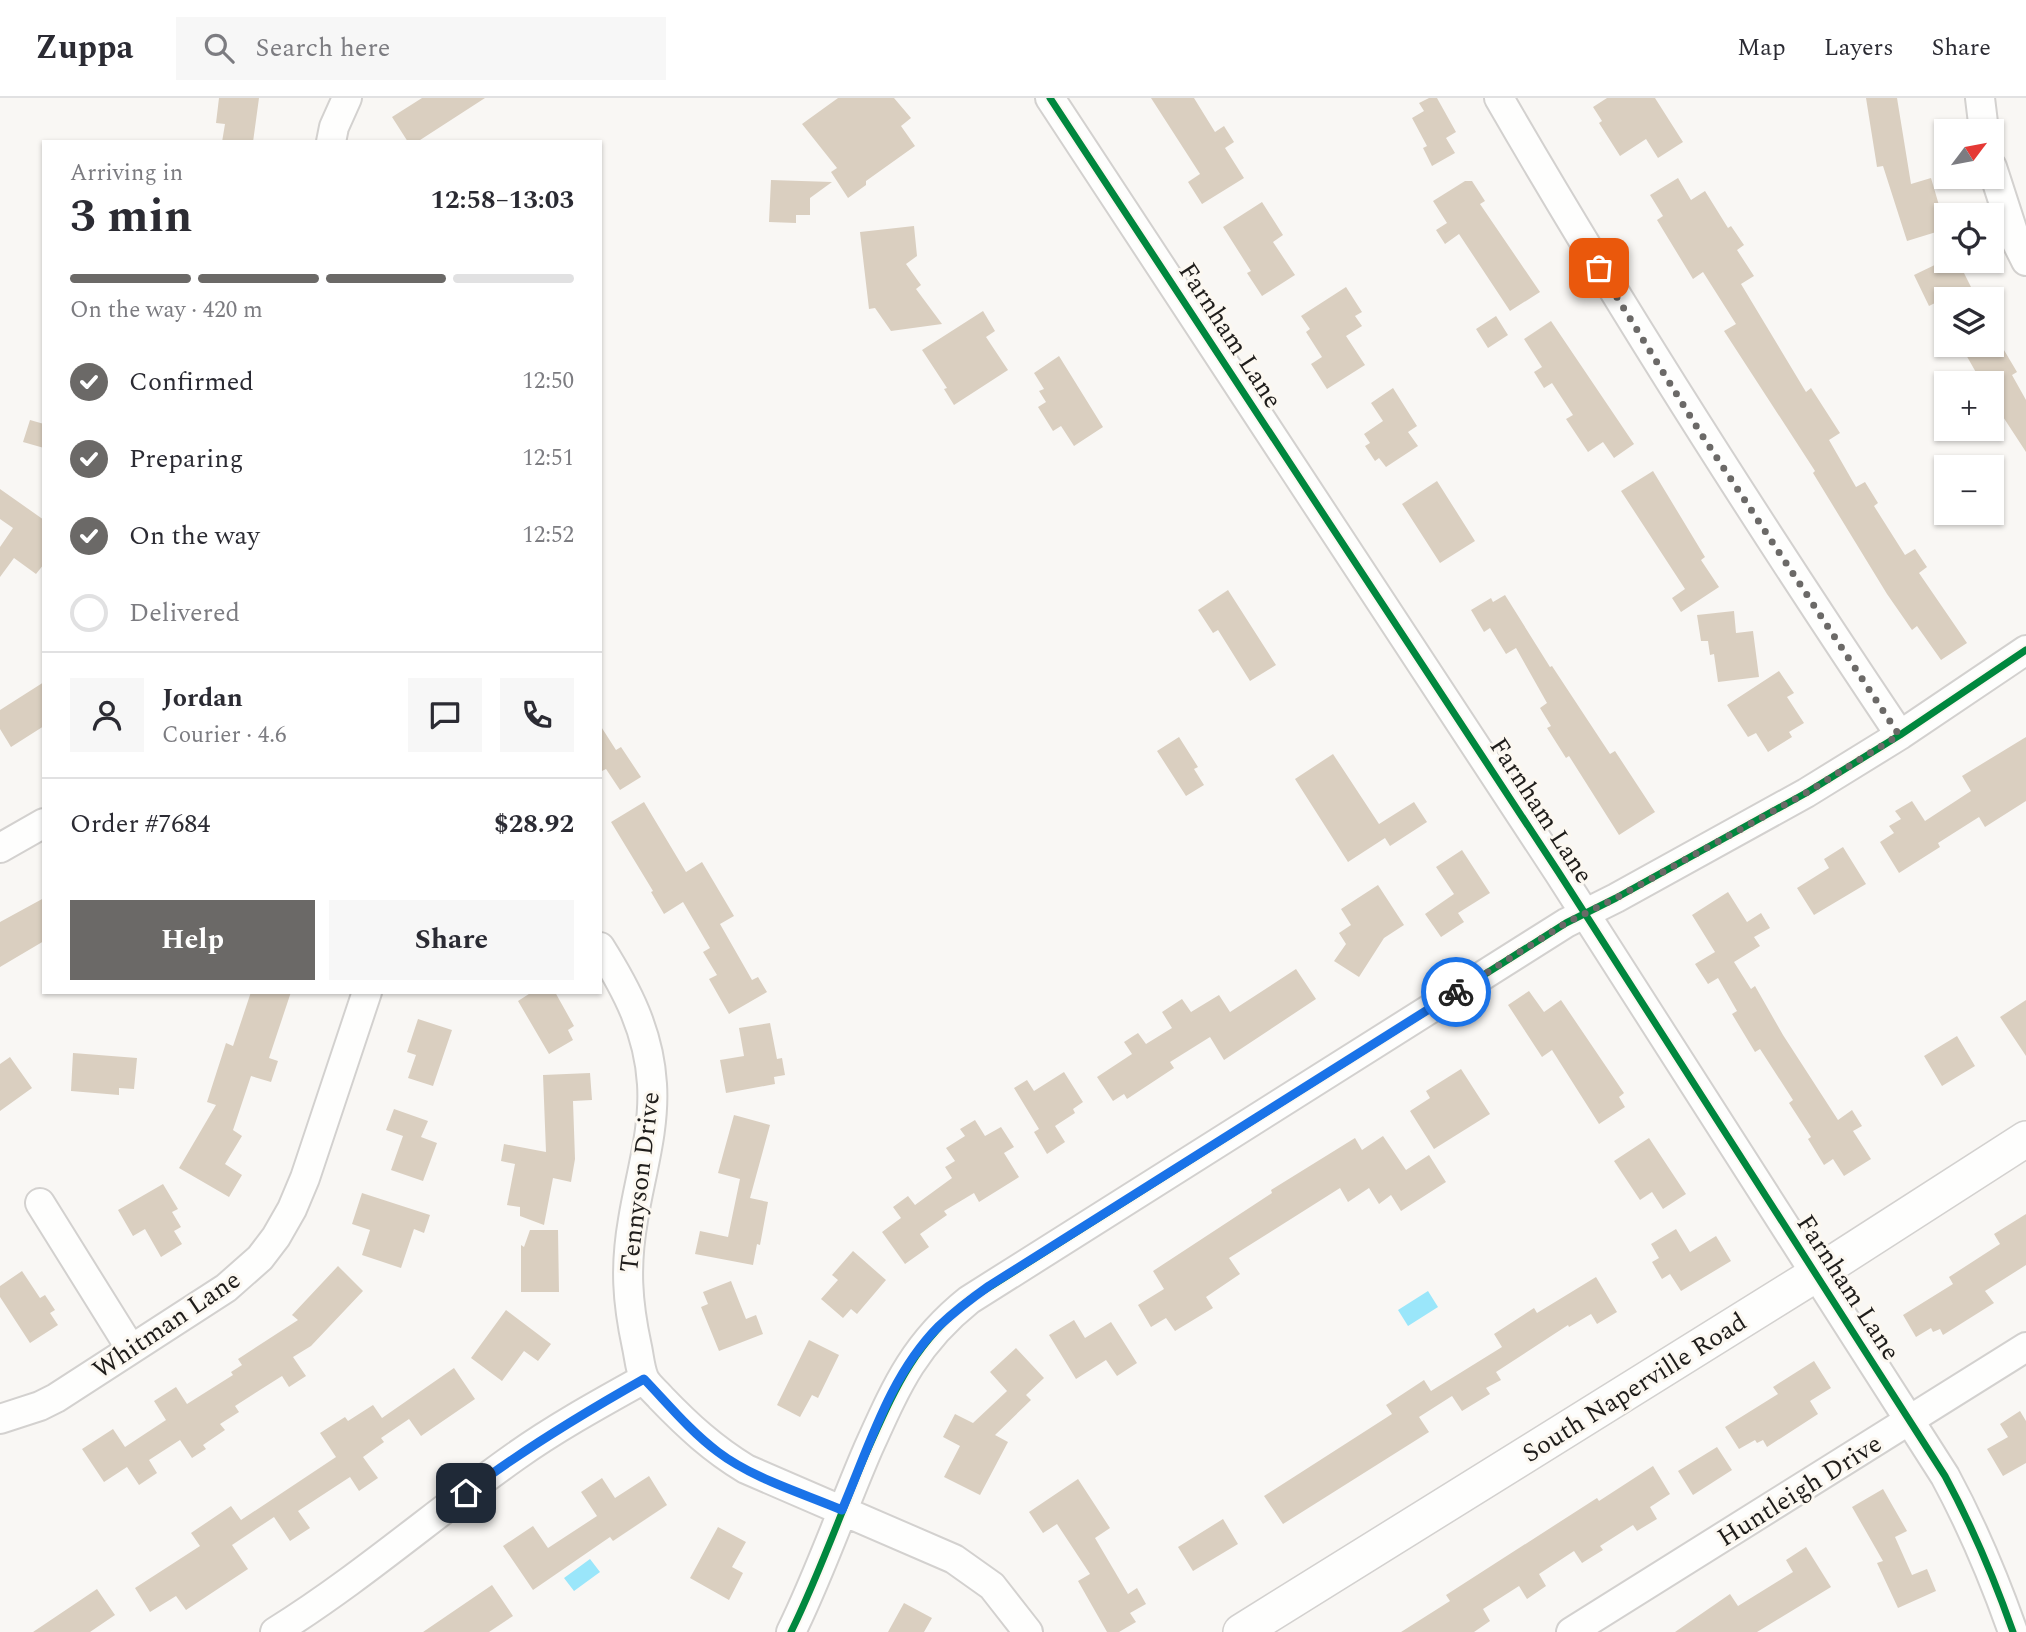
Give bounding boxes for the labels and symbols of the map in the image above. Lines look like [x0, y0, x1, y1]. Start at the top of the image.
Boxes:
north arrow [1934, 119, 2004, 189]
pin [1569, 238, 1629, 298]
street label: Farnham Lane [1168, 255, 1292, 416]
street label: Farnham Lane [1479, 730, 1603, 891]
courier [1421, 957, 1491, 1027]
street label: Tennyson Drive [609, 1089, 671, 1275]
street label: Farnham Lane [1786, 1207, 1910, 1368]
street label: Whitman Lane [84, 1260, 249, 1389]
street label: South Naperville Road [1514, 1302, 1755, 1473]
street label: Huntleigh Drive [1709, 1424, 1890, 1558]
pin [436, 1463, 496, 1523]

